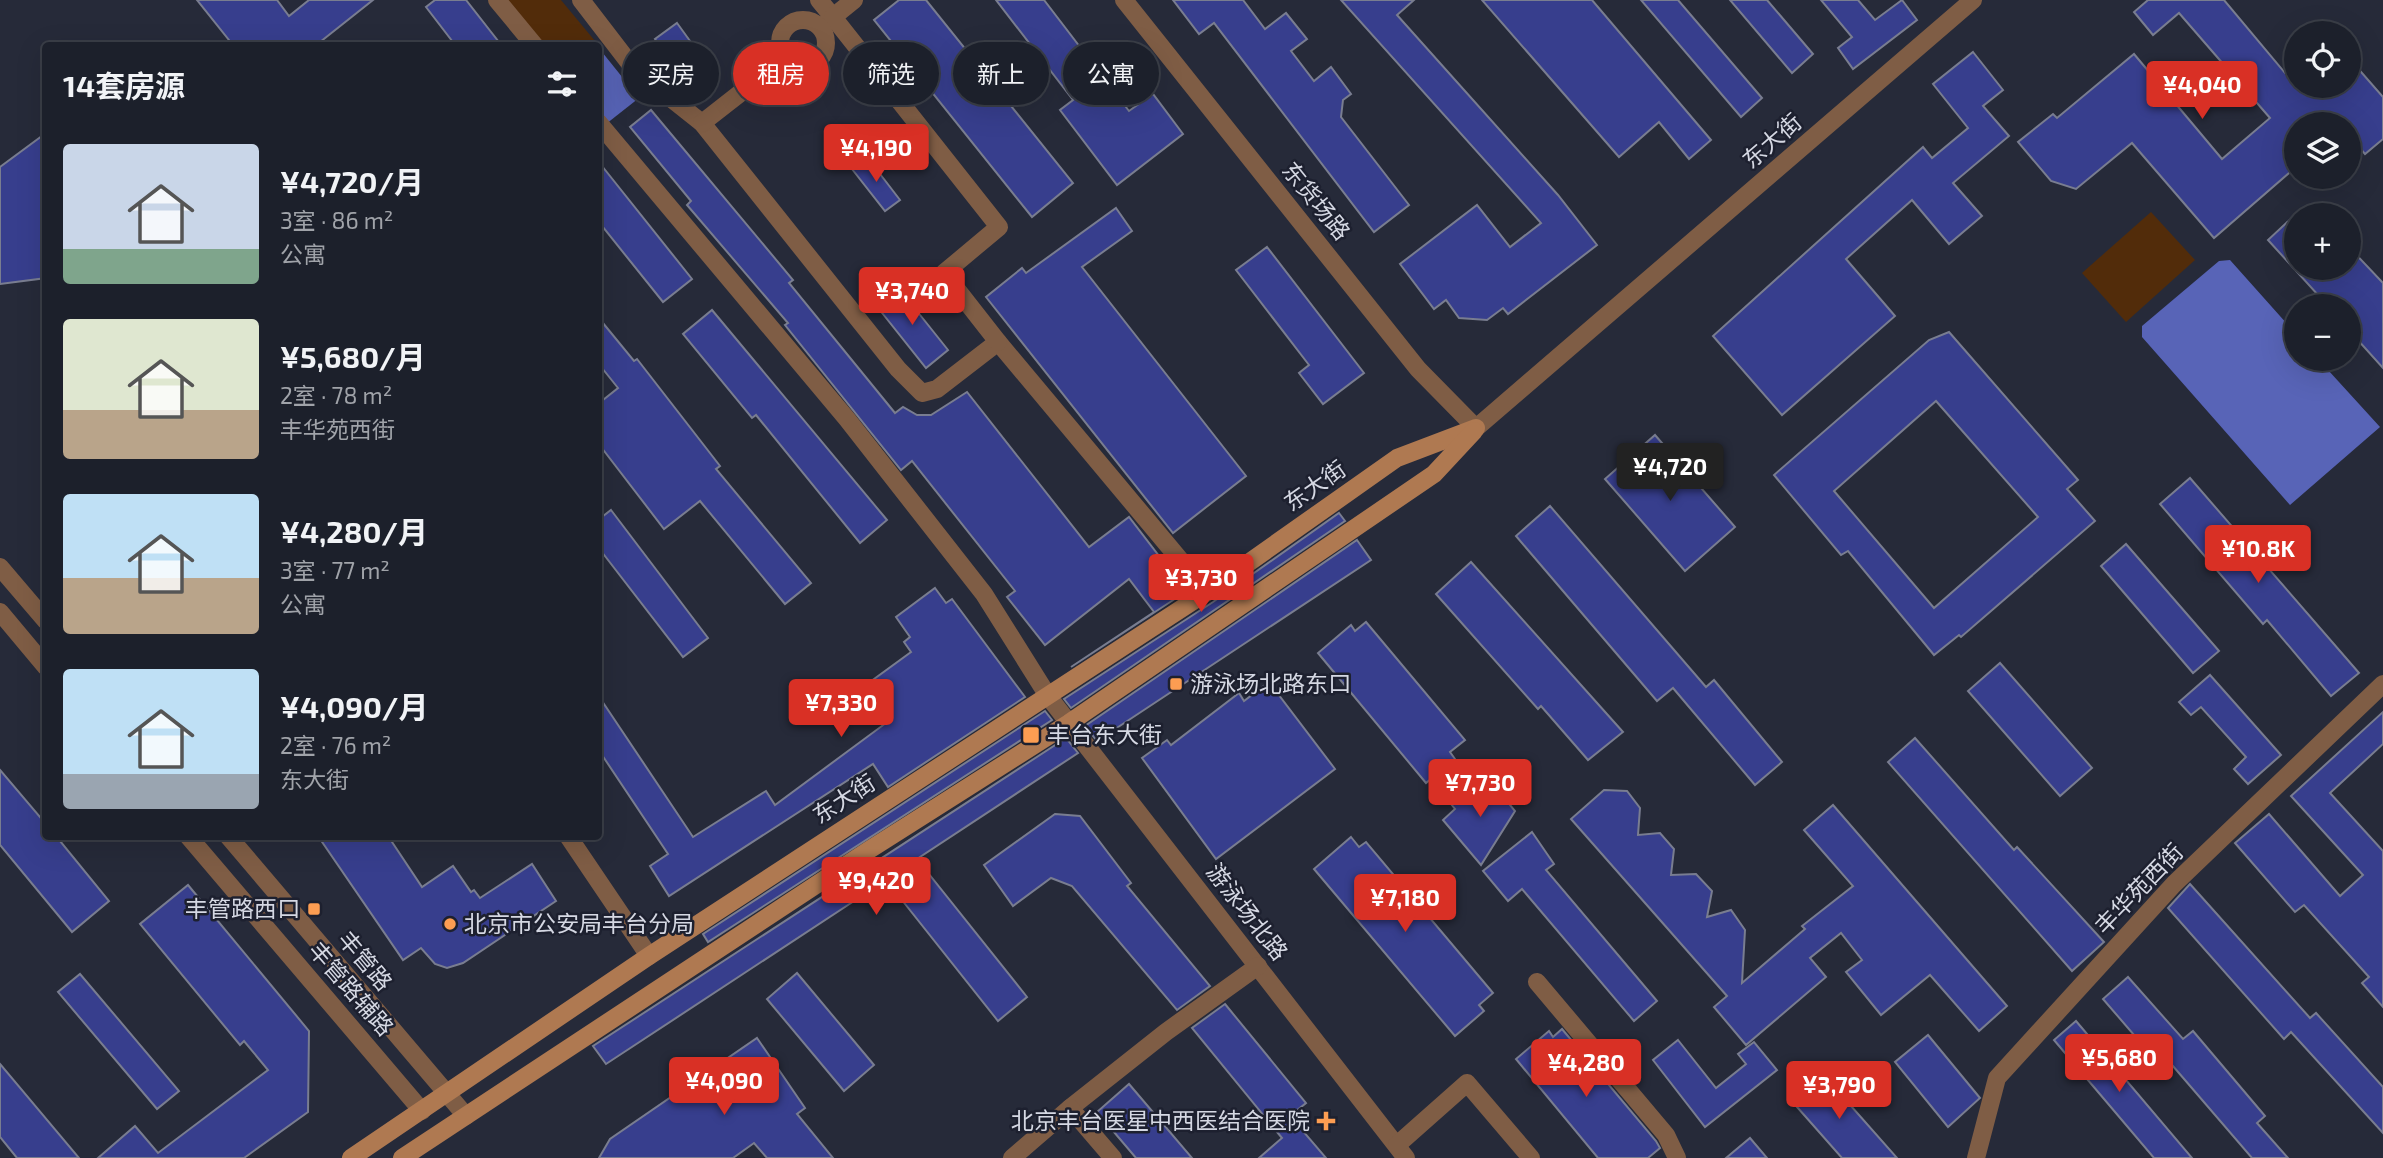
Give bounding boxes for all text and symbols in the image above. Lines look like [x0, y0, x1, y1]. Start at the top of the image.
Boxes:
map controls [2284, 21, 2361, 371]
button: locate [2284, 21, 2361, 98]
chip: 买房 [623, 42, 719, 105]
chip: 租房 [733, 42, 829, 105]
chip: 筛选 [843, 42, 939, 105]
chip: 新上 [953, 42, 1049, 105]
chip: 公寓 [1063, 42, 1159, 105]
pin: ¥4,040 [2145, 61, 2259, 121]
icon: filters [543, 65, 581, 103]
text: 14套房源 [63, 67, 185, 103]
text: ¥4,040 [2162, 70, 2242, 98]
street label: 东大街 [1736, 107, 1807, 173]
button: layers [2284, 112, 2361, 189]
pin: ¥4,190 [819, 124, 933, 184]
text: ¥4,190 [840, 133, 912, 161]
street label: 东货场路 [1277, 156, 1357, 245]
text: ¥4,720/月 [280, 163, 424, 199]
icon: home [119, 172, 203, 256]
button: + [2284, 203, 2361, 280]
text: 3室 · 86 m² [280, 206, 393, 234]
text: 公寓 [280, 240, 326, 268]
pin: ¥3,740 [855, 268, 969, 327]
text: ¥3,740 [875, 276, 949, 304]
button: − [2284, 294, 2361, 371]
text: ¥5,680/月 [280, 338, 426, 374]
icon: home [119, 347, 203, 431]
text: 2室 · 78 m² [280, 381, 392, 409]
text: 丰华苑西街 [280, 415, 395, 443]
pin: ¥4,720 [1613, 444, 1727, 503]
text: ¥4,720 [1633, 452, 1707, 480]
street label: 东大街 [1278, 454, 1351, 516]
text: ¥4,280/月 [280, 513, 428, 549]
icon: home [119, 522, 203, 606]
pin: ¥10.8K [2201, 526, 2315, 585]
text: ¥10.8K [2221, 534, 2295, 562]
pin: ¥3,730 [1144, 554, 1258, 614]
text: 3室 · 77 m² [280, 556, 390, 584]
text: ¥3,730 [1165, 563, 1237, 591]
text: 公寓 [280, 590, 326, 618]
place label: 游泳场北路东口 [1190, 669, 1351, 697]
marker: 游泳场北路东口 [1168, 676, 1184, 692]
pin: ¥7,330 [784, 680, 898, 739]
text: ¥4,090/月 [280, 688, 428, 724]
text: ¥7,330 [805, 688, 877, 716]
icon: home [119, 697, 203, 781]
place label: 丰台东大街 [1047, 720, 1162, 748]
marker: 丰台东大街 [1021, 725, 1041, 745]
text: 2室 · 76 m² [280, 731, 391, 759]
pin: ¥7,730 [1423, 760, 1537, 819]
text: 东大街 [280, 765, 349, 793]
street label: 东大街 [807, 768, 880, 829]
text: ¥7,730 [1445, 768, 1515, 796]
street label: 丰华苑西街 [2088, 837, 2188, 939]
street label: 游泳场北路 [1201, 857, 1294, 965]
pin: ¥9,420 [819, 858, 933, 917]
text: ¥9,420 [838, 866, 914, 894]
pin: ¥7,180 [1348, 874, 1462, 934]
text: ¥7,180 [1370, 883, 1440, 911]
place label: 丰管路西口 [185, 894, 300, 922]
marker: 丰管路西口 [306, 901, 322, 917]
place label: 北京市公安局丰台分局 [464, 909, 694, 937]
marker: 北京市公安局丰台分局 [442, 916, 458, 932]
street label: 丰管路 [333, 925, 399, 996]
street label: 丰管路辅路 [303, 936, 400, 1041]
pin: ¥5,680 [2062, 1034, 2176, 1094]
pin: ¥4,280 [1529, 1040, 1643, 1099]
text: ¥5,680 [2081, 1043, 2157, 1071]
text: ¥4,280 [1547, 1048, 1625, 1076]
pin: ¥4,090 [667, 1058, 781, 1117]
pin: ¥3,790 [1782, 1062, 1896, 1121]
text: ¥4,090 [685, 1066, 763, 1094]
text: ¥3,790 [1802, 1070, 1876, 1098]
place label: 北京丰台医星中西医结合医院 [1011, 1106, 1310, 1134]
marker: 北京丰台医星中西医结合医院 [1316, 1111, 1336, 1131]

